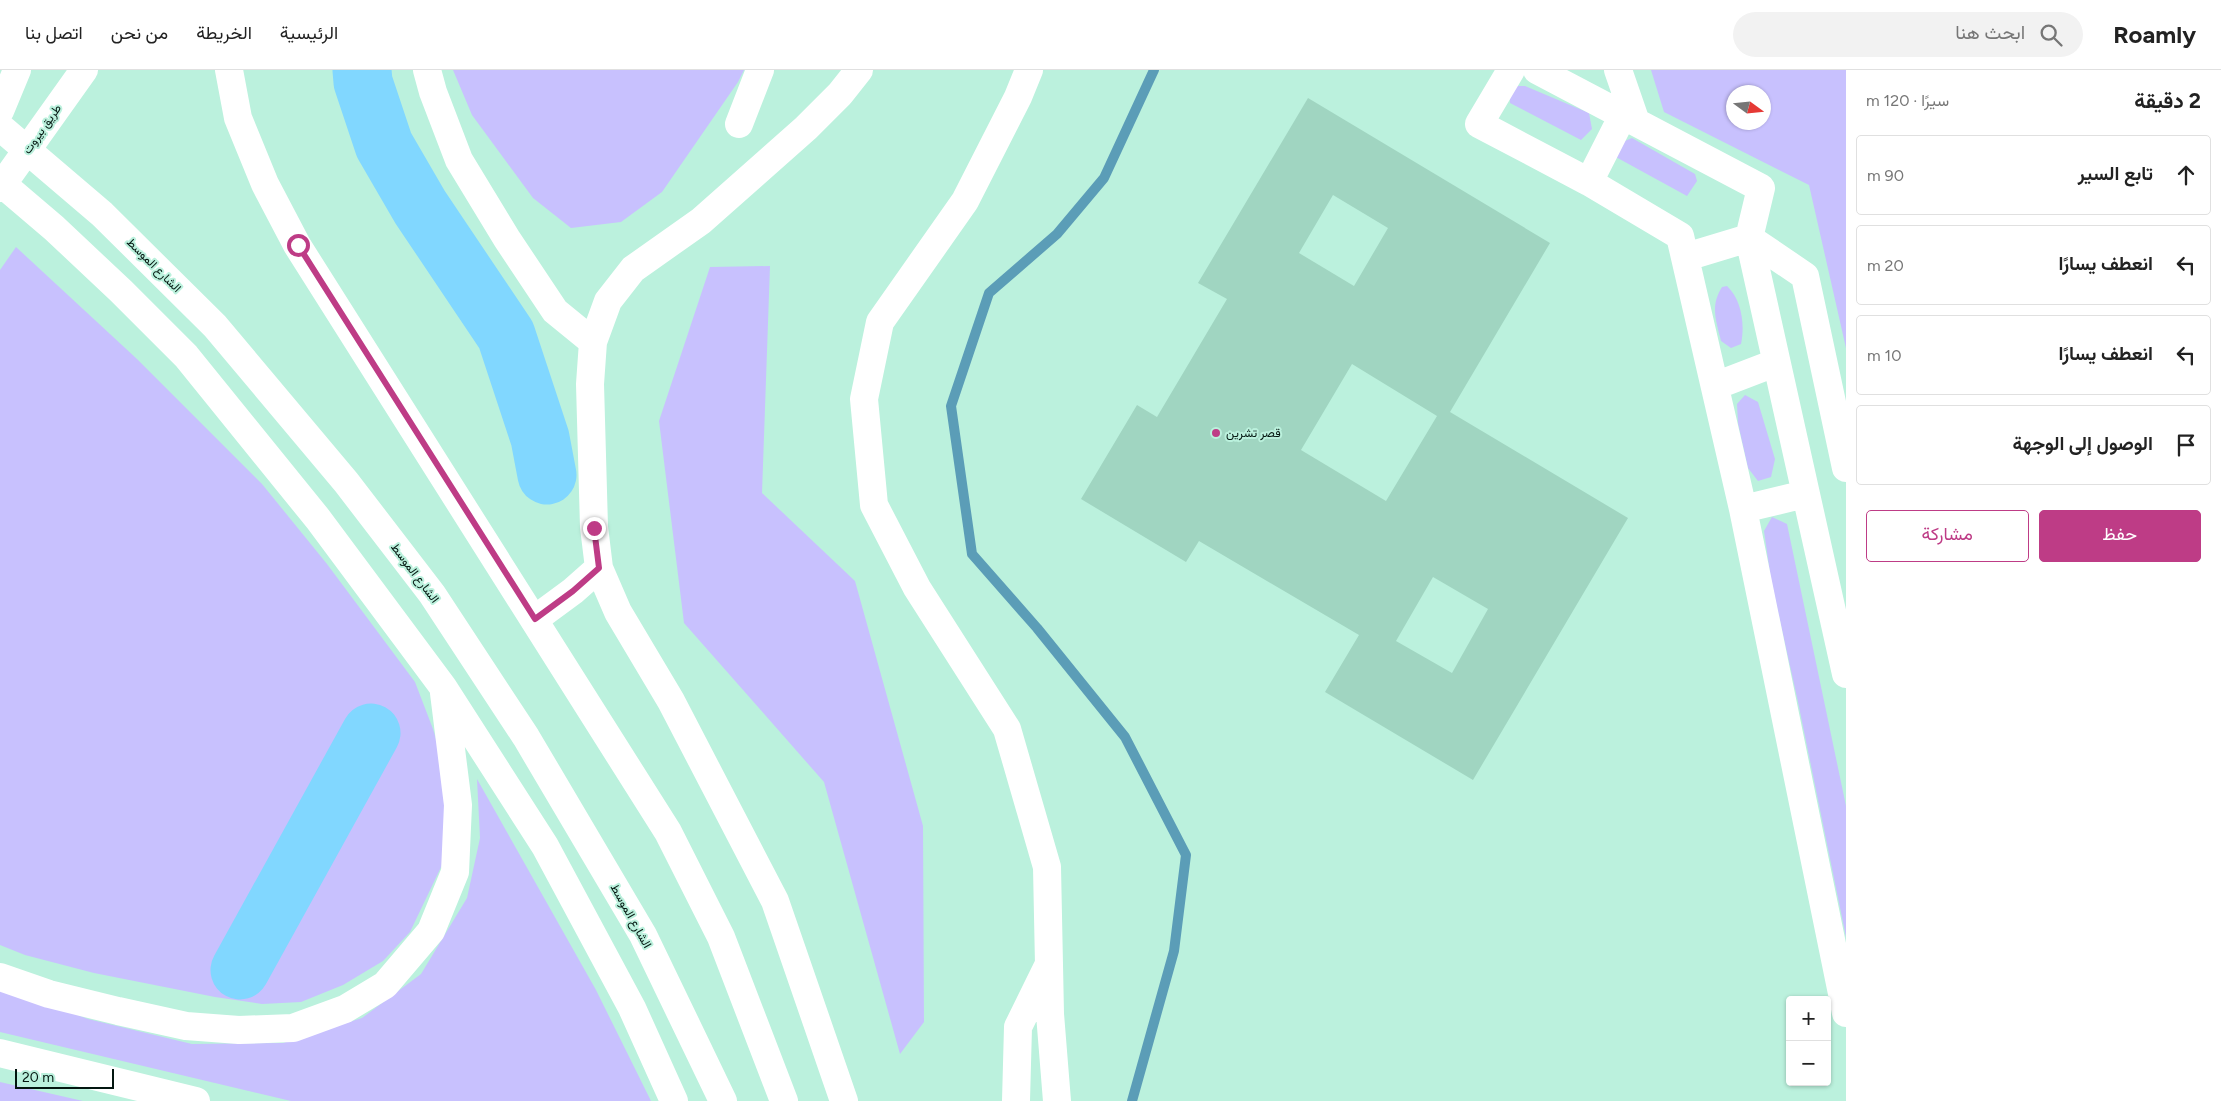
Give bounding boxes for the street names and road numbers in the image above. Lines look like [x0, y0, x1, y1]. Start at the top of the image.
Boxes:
street label: طريق بيروت [20, 101, 65, 157]
street label: الشارع الموسط [123, 235, 184, 296]
street label: الشارع الموسط [386, 540, 442, 607]
street label: الشارع الموسط [606, 882, 654, 951]

